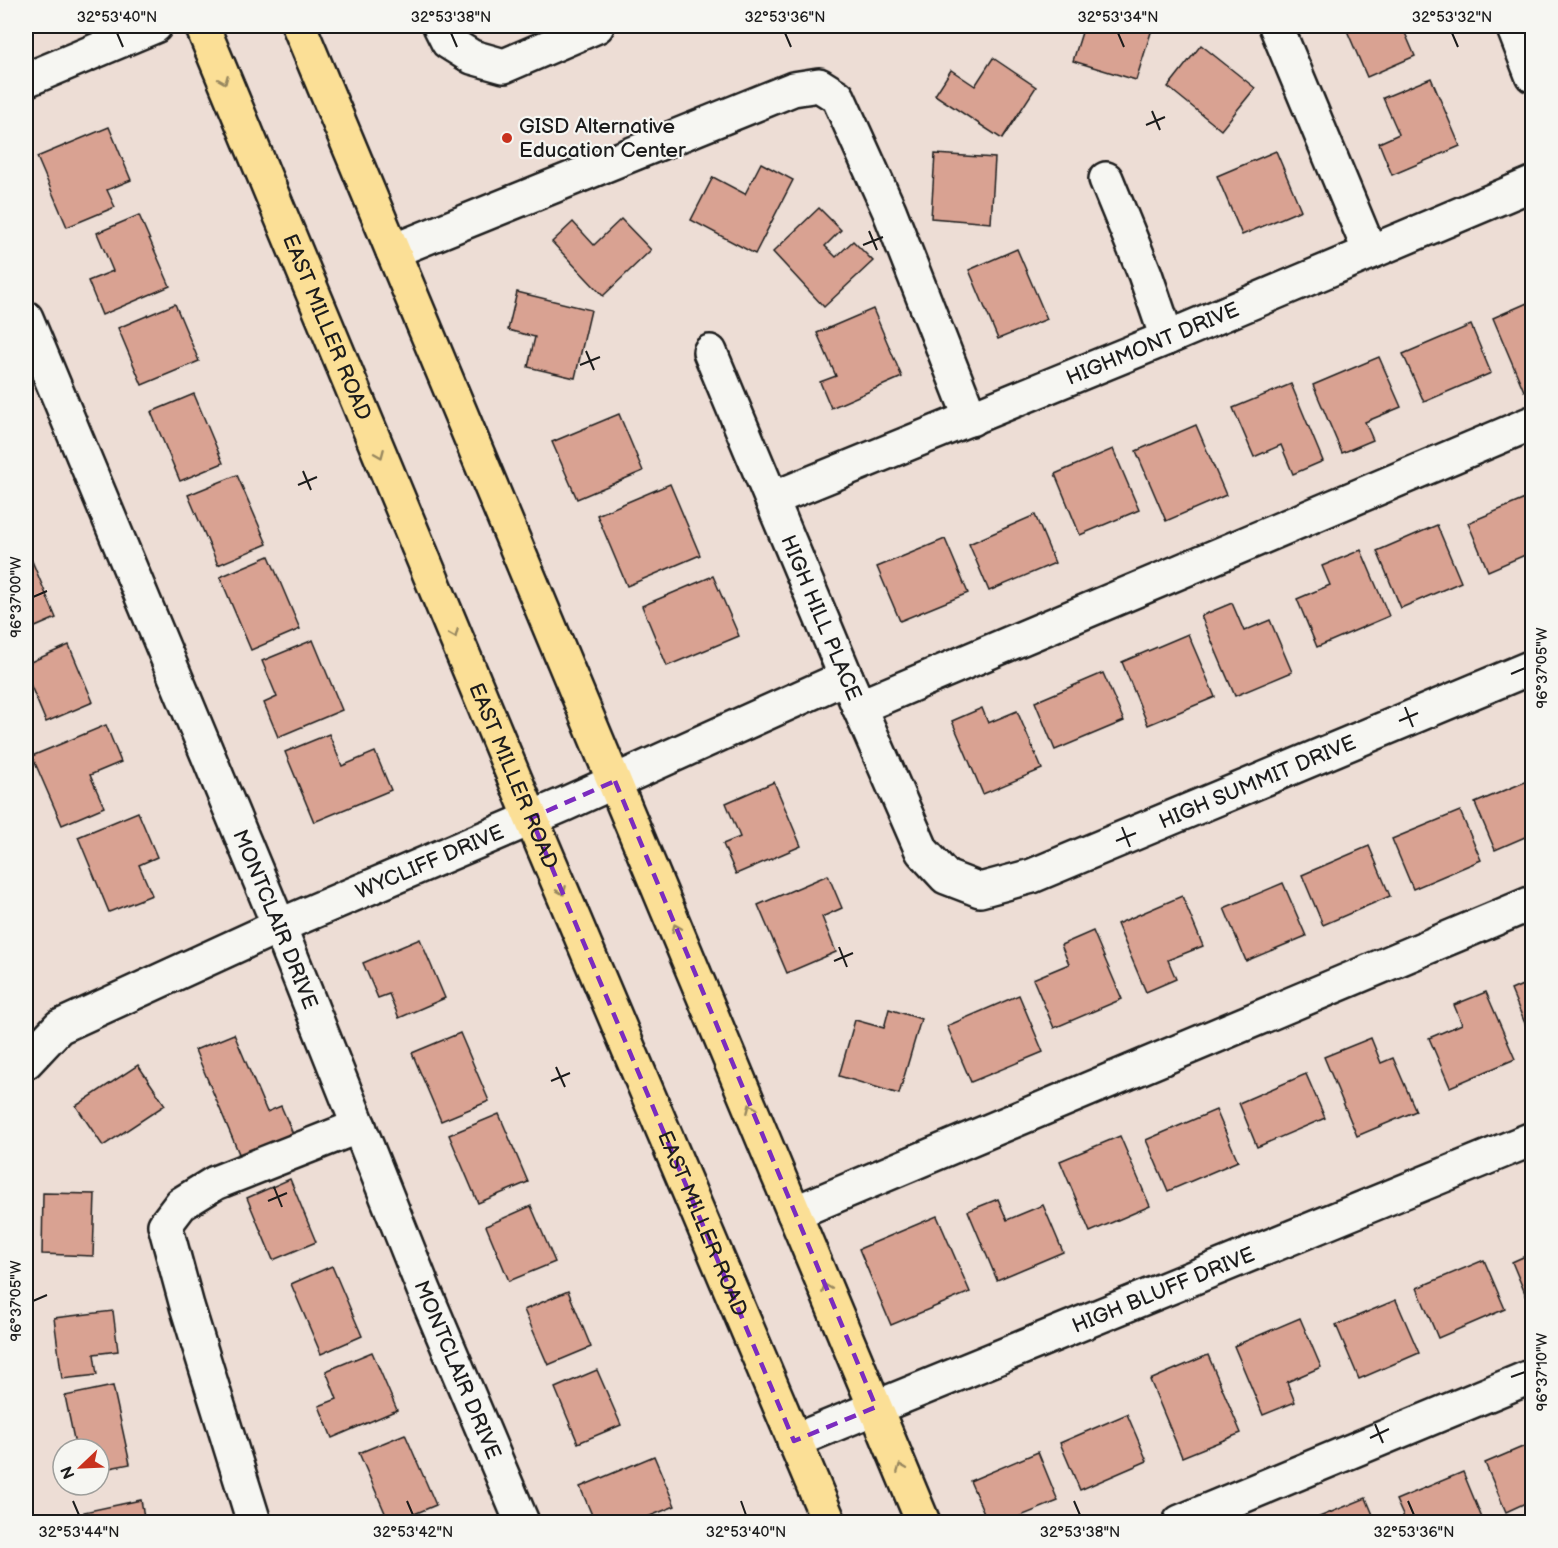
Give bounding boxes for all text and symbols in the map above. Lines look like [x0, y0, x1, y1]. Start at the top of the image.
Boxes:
text: 32°53'40"N [77, 8, 157, 27]
text: 32°53'38"N [411, 8, 491, 27]
text: 32°53'36"N [745, 8, 825, 27]
text: 32°53'34"N [1078, 8, 1158, 27]
text: 32°53'32"N [1412, 8, 1492, 27]
one-way arrow [217, 73, 229, 84]
place label: GISD Alternative Education Center [519, 114, 686, 163]
marker: GISD Alternative Education Center [500, 131, 514, 145]
street label: EAST MILLER ROAD [277, 231, 376, 424]
street label: HIGHMONT DRIVE [1062, 297, 1243, 391]
one-way arrow [372, 447, 384, 458]
street label: HIGH HILL PLACE [775, 532, 867, 704]
text: 96°37'00"W [7, 556, 26, 638]
one-way arrow [447, 627, 459, 638]
text: 96°37'05"W [1533, 627, 1552, 709]
street label: EAST MILLER ROAD [463, 679, 563, 873]
street label: HIGH SUMMIT DRIVE [1155, 730, 1360, 835]
street label: WYCLIFF DRIVE [352, 820, 508, 905]
street label: MONTCLAIR DRIVE [227, 826, 323, 1013]
one-way arrow [555, 885, 567, 896]
one-way arrow [671, 924, 683, 935]
one-way arrow [746, 1104, 758, 1115]
street label: EAST MILLER ROAD [652, 1127, 753, 1320]
street label: HIGH BLUFF DRIVE [1069, 1242, 1258, 1339]
text: 96°37'05"W [7, 1260, 26, 1342]
street label: MONTCLAIR DRIVE [408, 1277, 506, 1463]
one-way arrow [821, 1284, 833, 1295]
text: 96°37'10"W [1533, 1333, 1552, 1411]
north arrow [51, 1437, 111, 1497]
text: N [57, 1463, 80, 1482]
one-way arrow [896, 1464, 908, 1475]
text: 32°53'44"N [39, 1523, 119, 1542]
text: 32°53'42"N [373, 1523, 453, 1542]
text: 32°53'40"N [706, 1523, 786, 1542]
text: 32°53'38"N [1040, 1523, 1120, 1542]
text: 32°53'36"N [1374, 1523, 1454, 1542]

